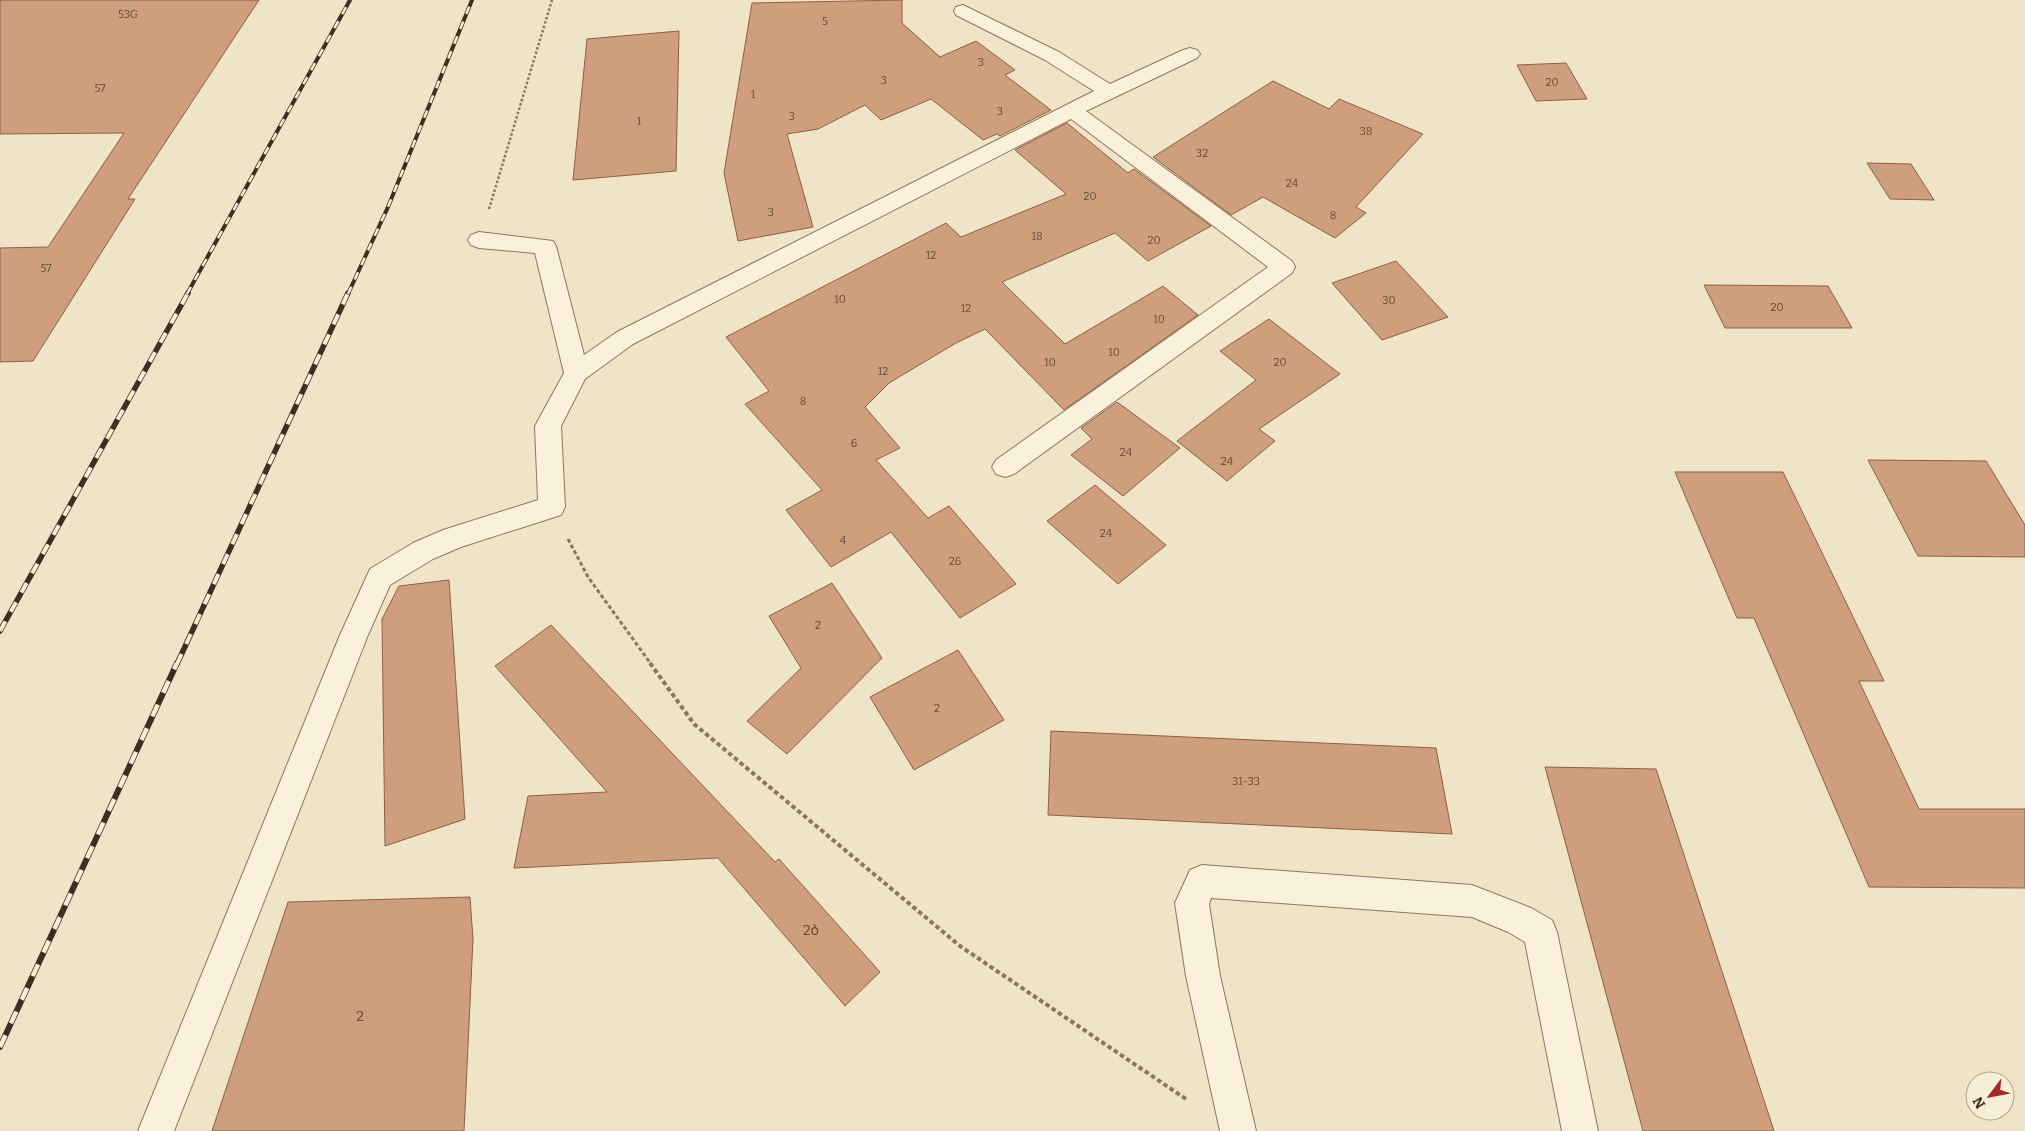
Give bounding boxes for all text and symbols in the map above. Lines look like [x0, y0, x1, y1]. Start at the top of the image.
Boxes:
house number: 53G [118, 8, 138, 21]
house number: 5 [822, 15, 828, 28]
house number: 3 [978, 56, 984, 69]
house number: 3 [881, 74, 887, 87]
house number: 20 [1545, 76, 1559, 89]
house number: 57 [94, 82, 106, 95]
house number: 1 [751, 88, 756, 101]
house number: 3 [997, 105, 1003, 118]
house number: 3 [789, 110, 795, 123]
house number: 1 [637, 115, 642, 128]
house number: 38 [1360, 125, 1372, 138]
house number: 32 [1196, 147, 1208, 160]
house number: 24 [1286, 177, 1299, 190]
house number: 20 [1083, 190, 1097, 203]
house number: 3 [768, 206, 774, 219]
house number: 8 [1330, 209, 1336, 222]
house number: 18 [1031, 230, 1043, 243]
house number: 20 [1147, 234, 1161, 247]
house number: 12 [926, 249, 936, 262]
house number: 57 [40, 262, 52, 275]
house number: 10 [834, 293, 846, 306]
house number: 30 [1382, 294, 1396, 307]
house number: 20 [1770, 301, 1784, 314]
house number: 12 [961, 302, 971, 315]
house number: 10 [1153, 313, 1165, 326]
house number: 10 [1108, 346, 1120, 359]
house number: 10 [1044, 356, 1056, 369]
house number: 20 [1273, 356, 1287, 369]
house number: 12 [878, 365, 888, 378]
house number: 8 [800, 395, 806, 408]
house number: 6 [851, 437, 857, 450]
house number: 24 [1120, 446, 1133, 459]
house number: 24 [1221, 455, 1234, 468]
house number: 24 [1100, 527, 1113, 540]
house number: 4 [840, 534, 847, 547]
house number: 26 [949, 555, 961, 568]
house number: 2 [815, 619, 821, 632]
house number: 2 [934, 702, 940, 715]
house number: 31-33 [1232, 775, 1260, 788]
house number: 2ბ [803, 922, 819, 939]
house number: 2 [356, 1008, 364, 1025]
north arrow [1965, 1071, 2015, 1121]
text: N [1969, 1093, 1989, 1112]

